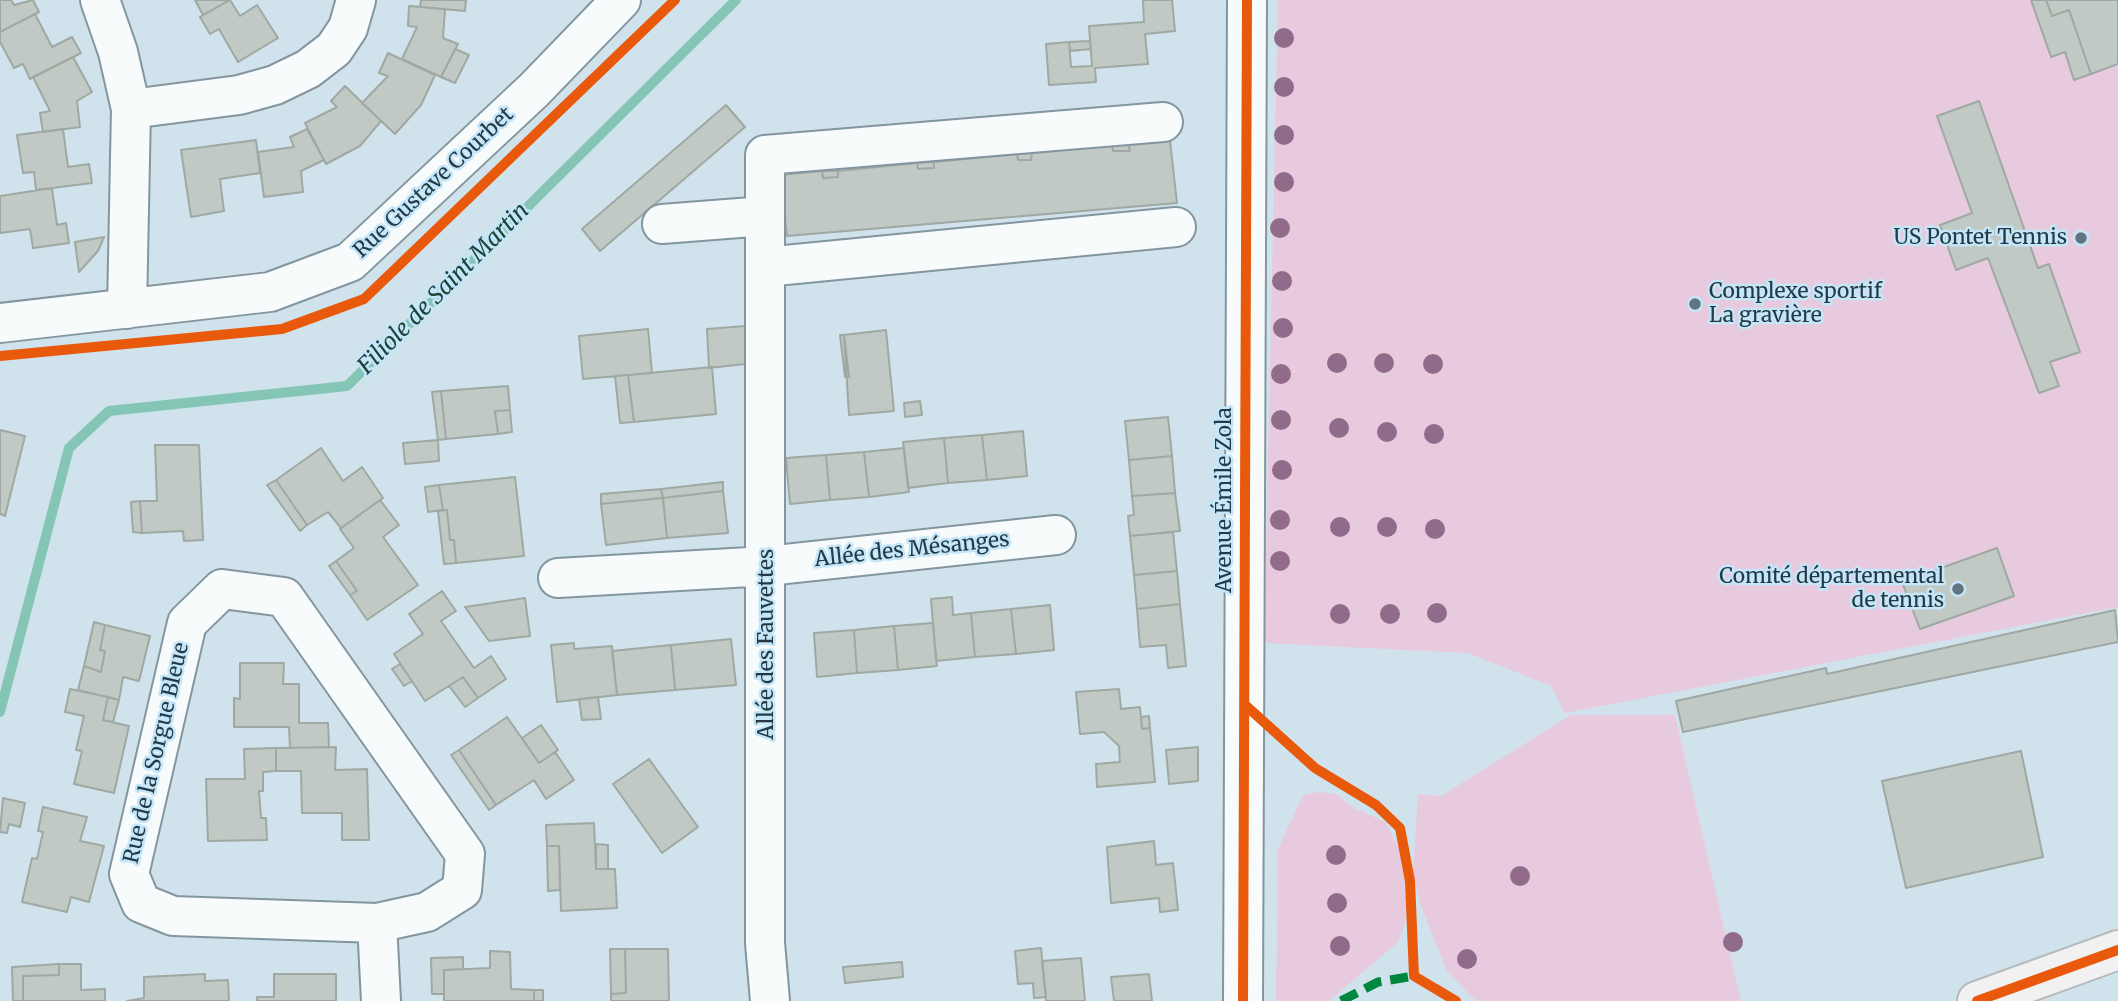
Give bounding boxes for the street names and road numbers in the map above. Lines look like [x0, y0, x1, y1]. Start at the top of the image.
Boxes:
street label: Rue Gustave Courbet [349, 102, 519, 264]
street label: Avenue Émile Zola [1212, 407, 1238, 593]
street label: Allée des Mésanges [813, 527, 1011, 573]
street label: Allée des Fauvettes [754, 549, 780, 739]
street label: Rue de la Sorgue Bleue [119, 640, 195, 866]

